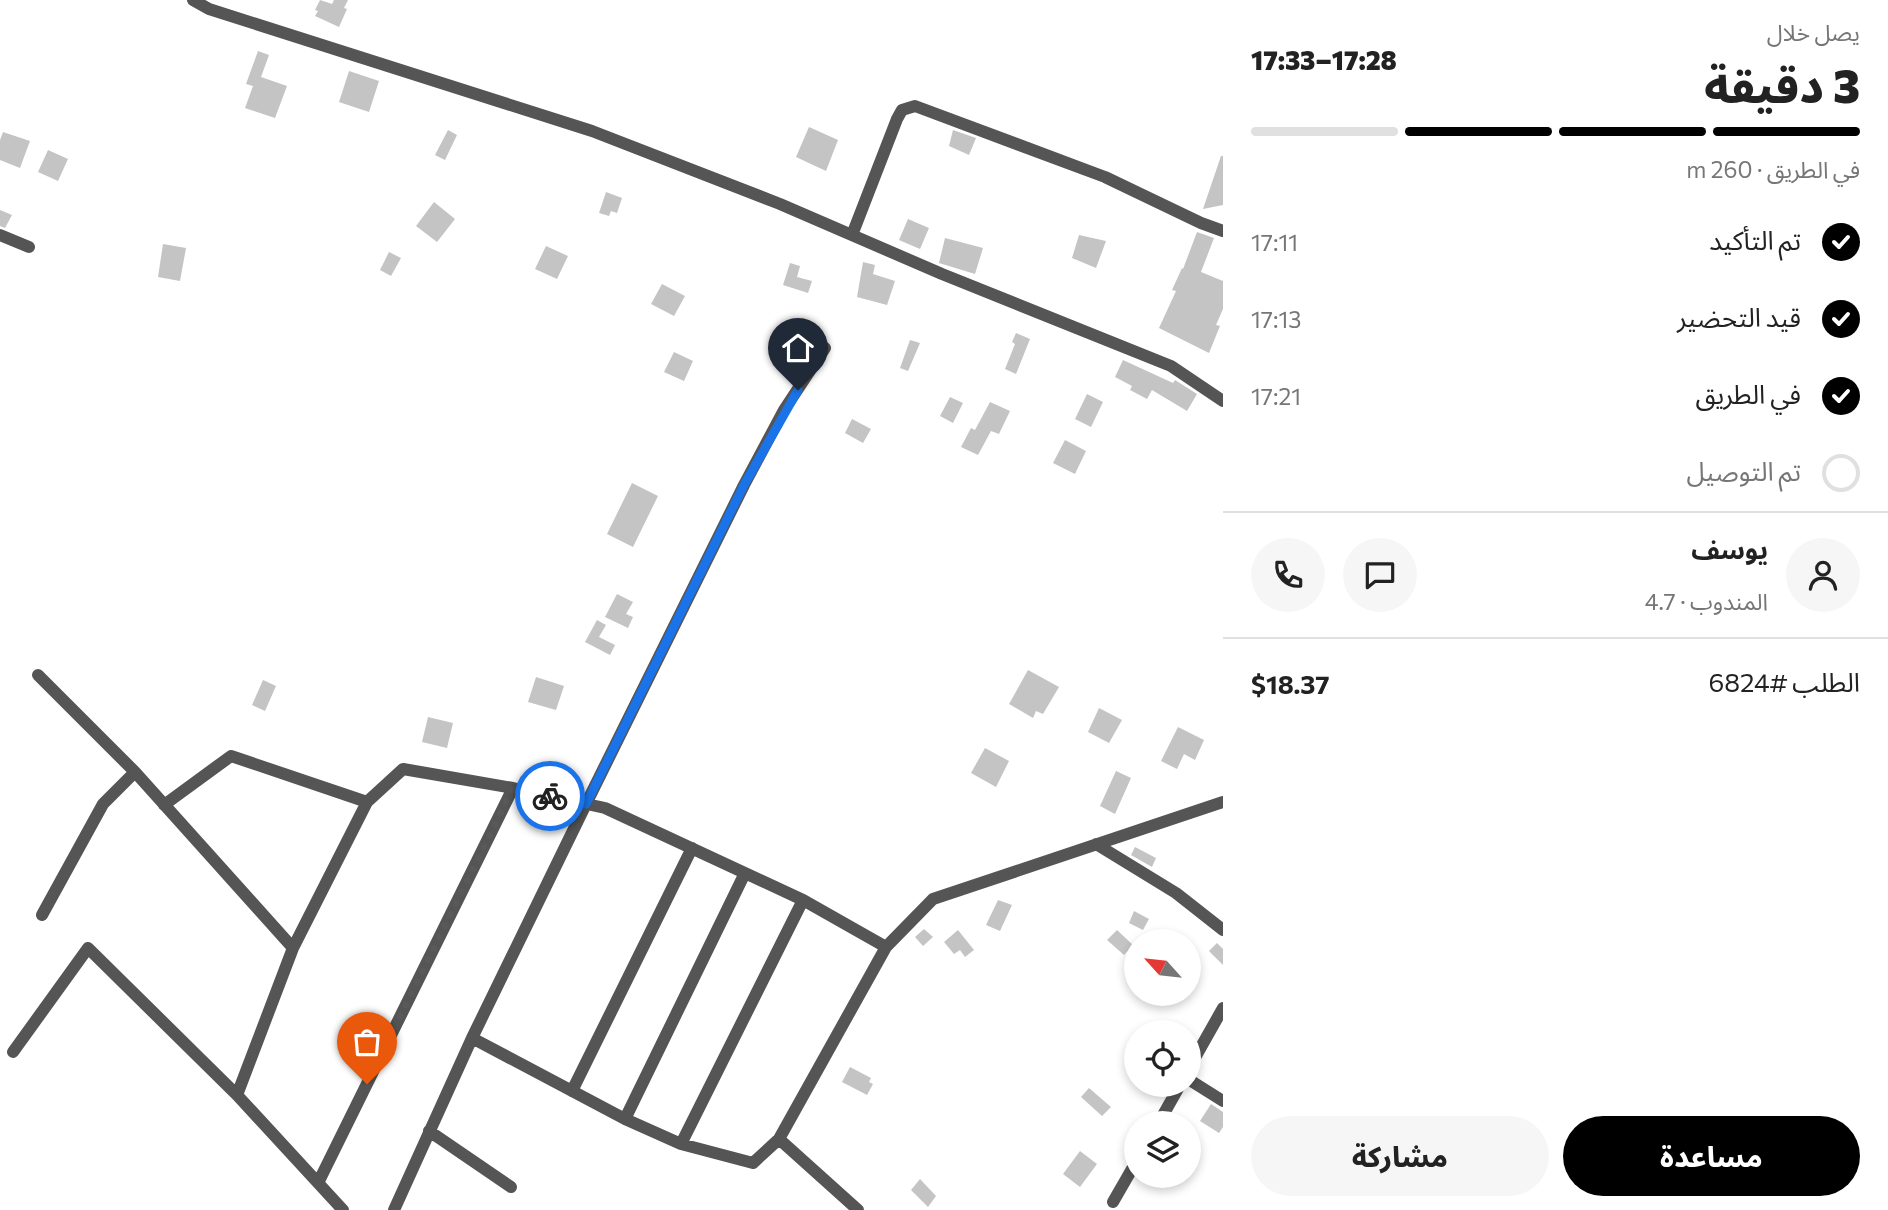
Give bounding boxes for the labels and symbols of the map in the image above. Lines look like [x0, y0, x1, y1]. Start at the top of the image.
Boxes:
pin [768, 318, 828, 390]
courier [515, 761, 585, 831]
north arrow [1124, 929, 1200, 1006]
pin [337, 1012, 397, 1084]

